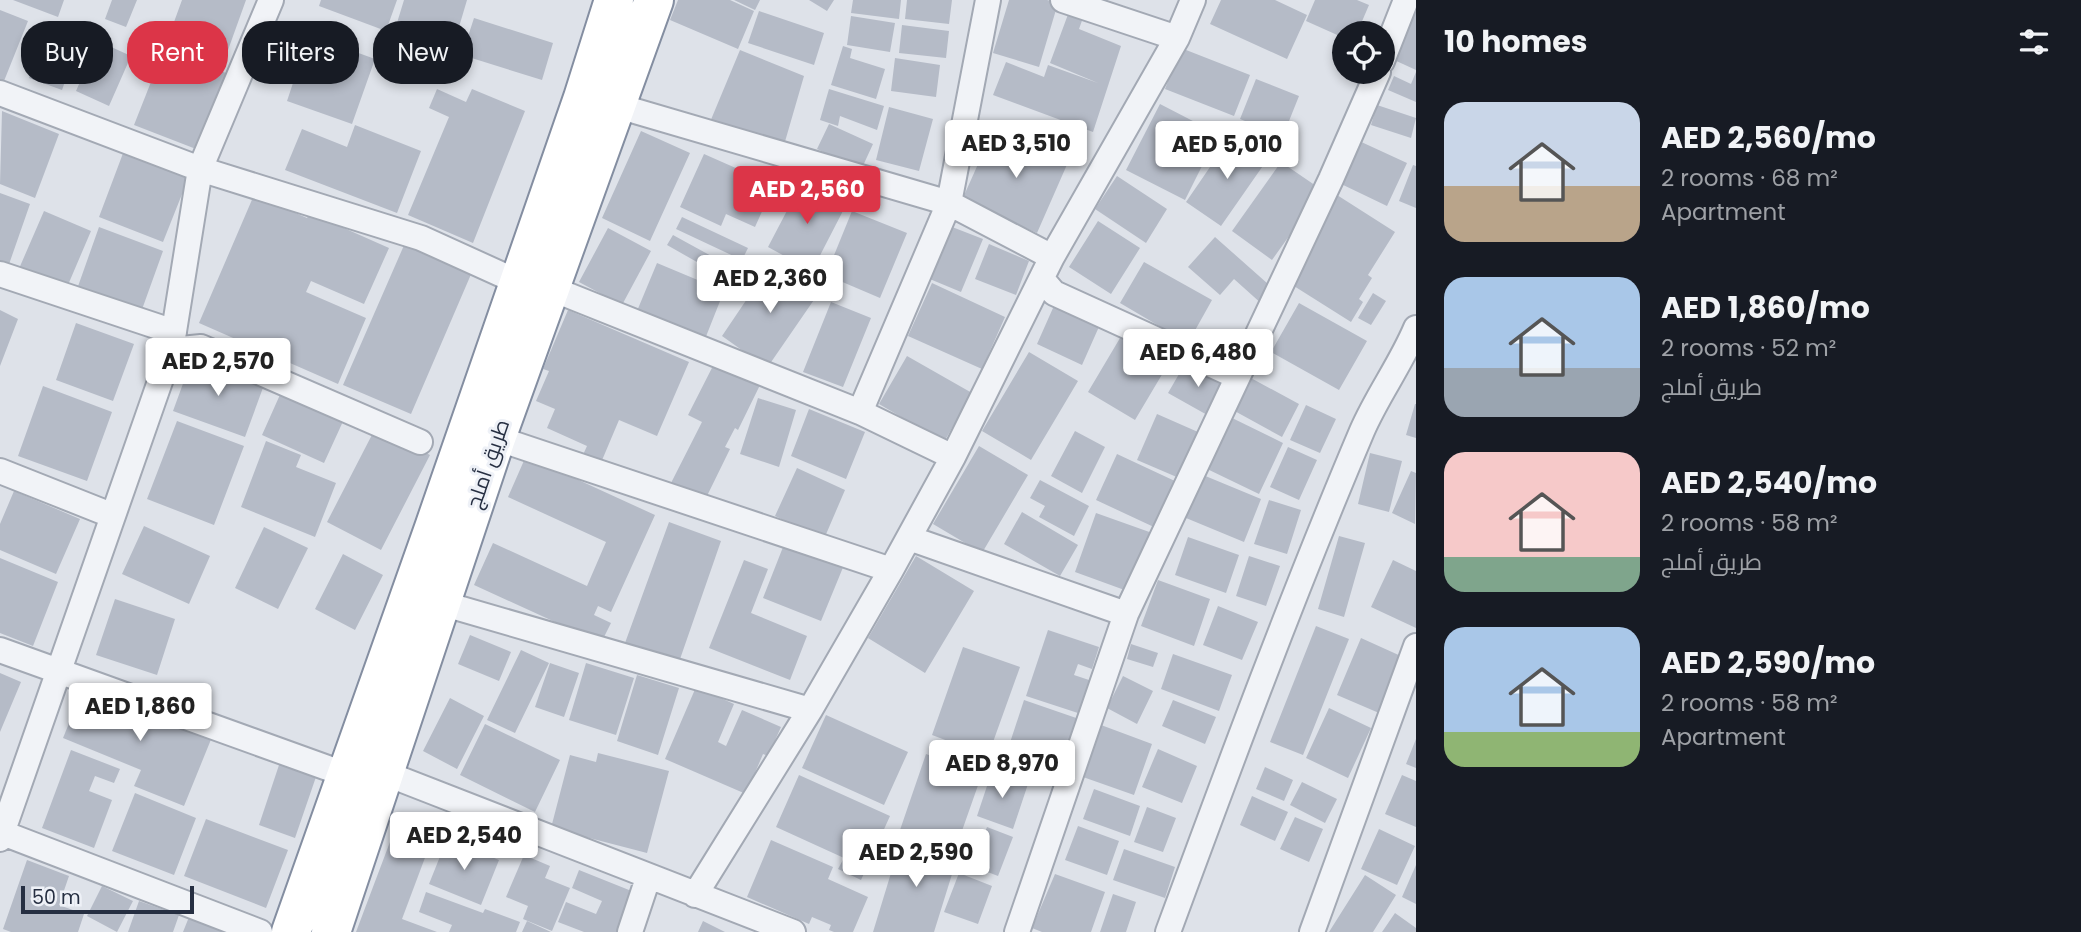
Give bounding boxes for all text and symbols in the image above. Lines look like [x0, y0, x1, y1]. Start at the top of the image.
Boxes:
text: 10 homes [1444, 20, 1588, 63]
chip: Buy [21, 21, 113, 84]
chip: Rent [127, 21, 228, 84]
chip: Filters [242, 21, 359, 84]
chip: New [373, 21, 473, 84]
map controls [1332, 21, 1395, 84]
button: locate [1332, 21, 1395, 84]
icon: filters [2015, 23, 2053, 61]
text: AED 2,560/mo [1661, 116, 1876, 159]
pin: AED 3,510 [936, 120, 1096, 180]
pin: AED 5,010 [1147, 122, 1307, 181]
text: AED 3,510 [961, 127, 1071, 159]
text: AED 5,010 [1171, 128, 1283, 160]
icon: home [1500, 130, 1584, 214]
text: 2 rooms · 68 m² [1661, 162, 1838, 194]
pin: AED 2,560 [727, 166, 887, 226]
text: AED 2,560 [749, 173, 865, 205]
text: Apartment [1661, 196, 1786, 228]
pin: AED 2,360 [690, 256, 850, 315]
text: AED 2,360 [713, 262, 827, 294]
text: AED 1,860/mo [1661, 286, 1870, 329]
icon: home [1500, 305, 1584, 389]
pin: AED 6,480 [1118, 330, 1278, 389]
text: 2 rooms · 52 m² [1661, 332, 1836, 364]
text: AED 6,480 [1139, 336, 1257, 368]
pin: AED 2,570 [138, 338, 298, 398]
text: AED 2,570 [162, 345, 274, 377]
text: طريق أملج [1661, 371, 1762, 403]
street label: طريق أملج [459, 415, 516, 512]
text: AED 2,540/mo [1661, 461, 1877, 504]
icon: home [1500, 480, 1584, 564]
text: 2 rooms · 58 m² [1661, 507, 1838, 539]
text: طريق أملج [1661, 546, 1762, 578]
text: AED 2,590/mo [1661, 641, 1875, 684]
icon: home [1500, 655, 1584, 739]
pin: AED 1,860 [60, 684, 220, 743]
text: 2 rooms · 58 m² [1661, 687, 1838, 719]
text: AED 1,860 [85, 690, 195, 722]
text: Apartment [1661, 721, 1786, 753]
pin: AED 8,970 [922, 740, 1082, 800]
text: AED 8,970 [945, 747, 1059, 779]
pin: AED 2,540 [384, 812, 544, 872]
text: AED 2,540 [406, 819, 522, 851]
pin: AED 2,590 [836, 830, 996, 889]
text: AED 2,590 [859, 836, 973, 868]
scale bar [21, 883, 194, 915]
text: 50 m [32, 884, 81, 911]

